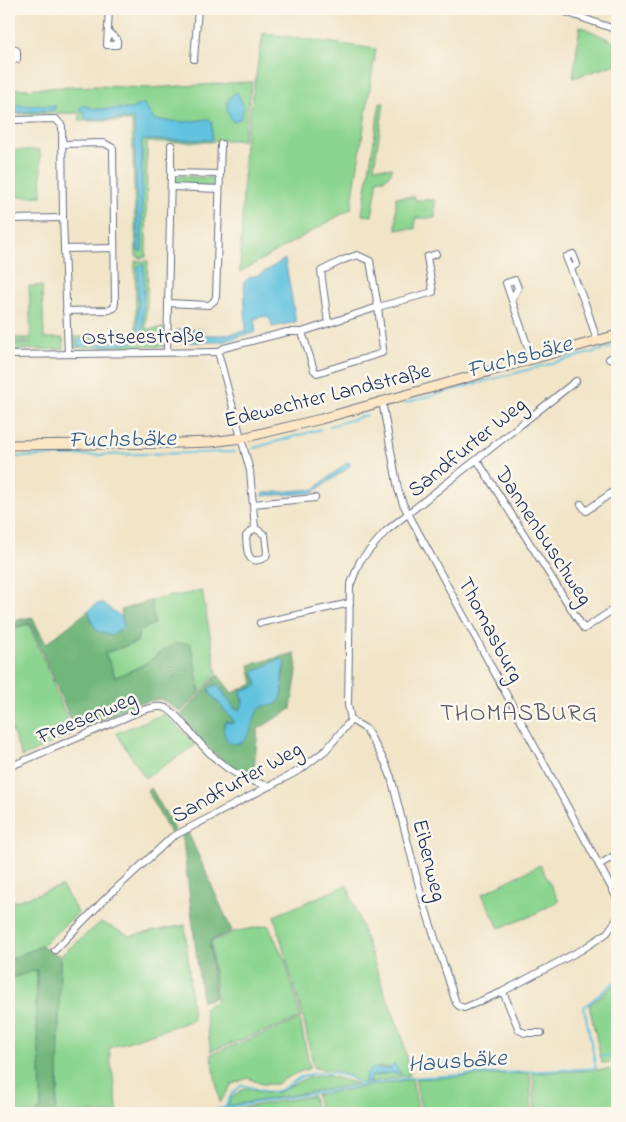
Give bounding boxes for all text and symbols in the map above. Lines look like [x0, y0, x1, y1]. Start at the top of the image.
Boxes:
street label: Ostseestraße [81, 321, 205, 355]
water label: Fuchsbäke [463, 327, 577, 389]
street label: Edewechter Landstraße [221, 356, 434, 438]
street label: Sandfurter Weg [401, 390, 535, 507]
water label: Fuchsbäke [68, 422, 178, 459]
street label: Dannenbuschweg [484, 460, 600, 613]
street label: Thomasburg [447, 572, 531, 689]
street label: Freesenweg [32, 683, 142, 755]
district label: THOMASBURG [440, 697, 598, 732]
street label: Sandfurter Weg [166, 734, 309, 834]
street label: Eibenweg [401, 816, 454, 906]
water label: Hausbäke [407, 1042, 509, 1083]

